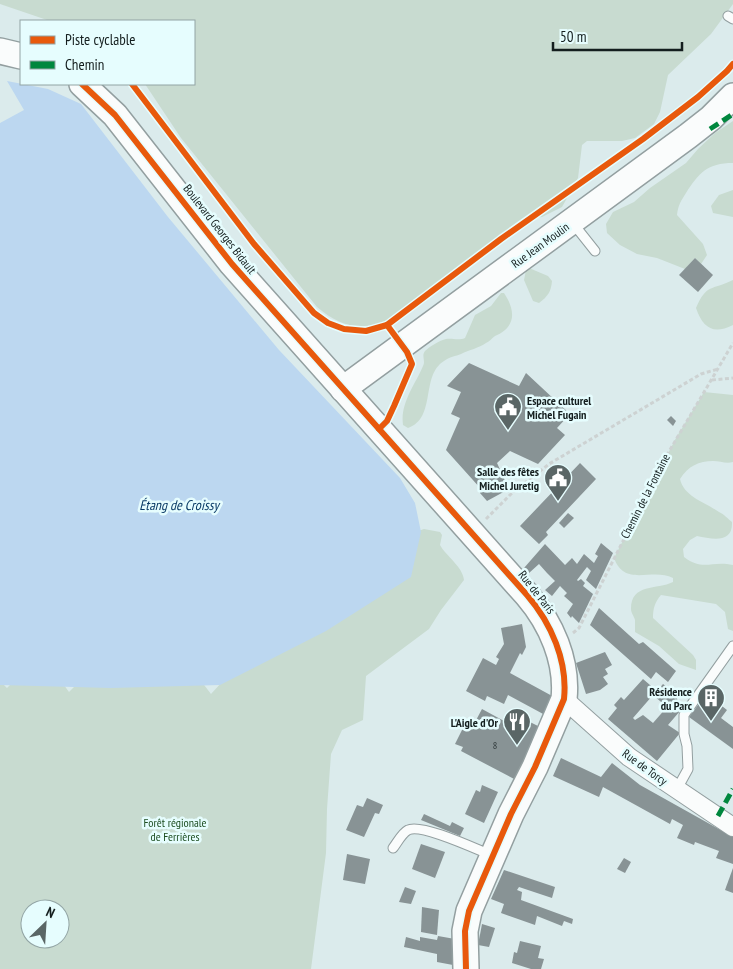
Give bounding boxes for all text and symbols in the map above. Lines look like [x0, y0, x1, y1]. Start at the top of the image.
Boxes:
legend [20, 20, 195, 85]
scale bar [553, 20, 682, 52]
text: 50 m [560, 27, 586, 46]
text: Piste cyclable [65, 30, 135, 49]
text: Chemin [65, 55, 104, 74]
street label: Boulevard Georges Bidault [180, 181, 260, 277]
street label: Rue Jean Moulin [508, 219, 572, 271]
public building icon: Espace culturel Michel Fugain [493, 392, 523, 431]
place label: Espace culturel Michel Fugain [527, 393, 591, 422]
street label: Chemin de la Fontaine [617, 451, 673, 541]
public building icon: Salle des fêtes Michel Juretig [543, 463, 573, 502]
place label: Salle des fêtes Michel Juretig [477, 464, 539, 493]
water label: Étang de Croissy [139, 496, 220, 514]
street label: Rue de Paris [515, 567, 559, 617]
building icon: Résidence du Parc [696, 683, 726, 722]
place label: Résidence du Parc [649, 684, 693, 713]
restaurant icon: L'Aigle d'Or [502, 707, 532, 746]
place label: L'Aigle d'Or [451, 715, 498, 730]
house number: 8 [493, 739, 497, 752]
street label: Rue de Torcy [620, 746, 671, 789]
park label: Forêt régionale de Ferrières [143, 815, 207, 844]
north arrow [20, 899, 70, 949]
text: N [43, 902, 58, 922]

